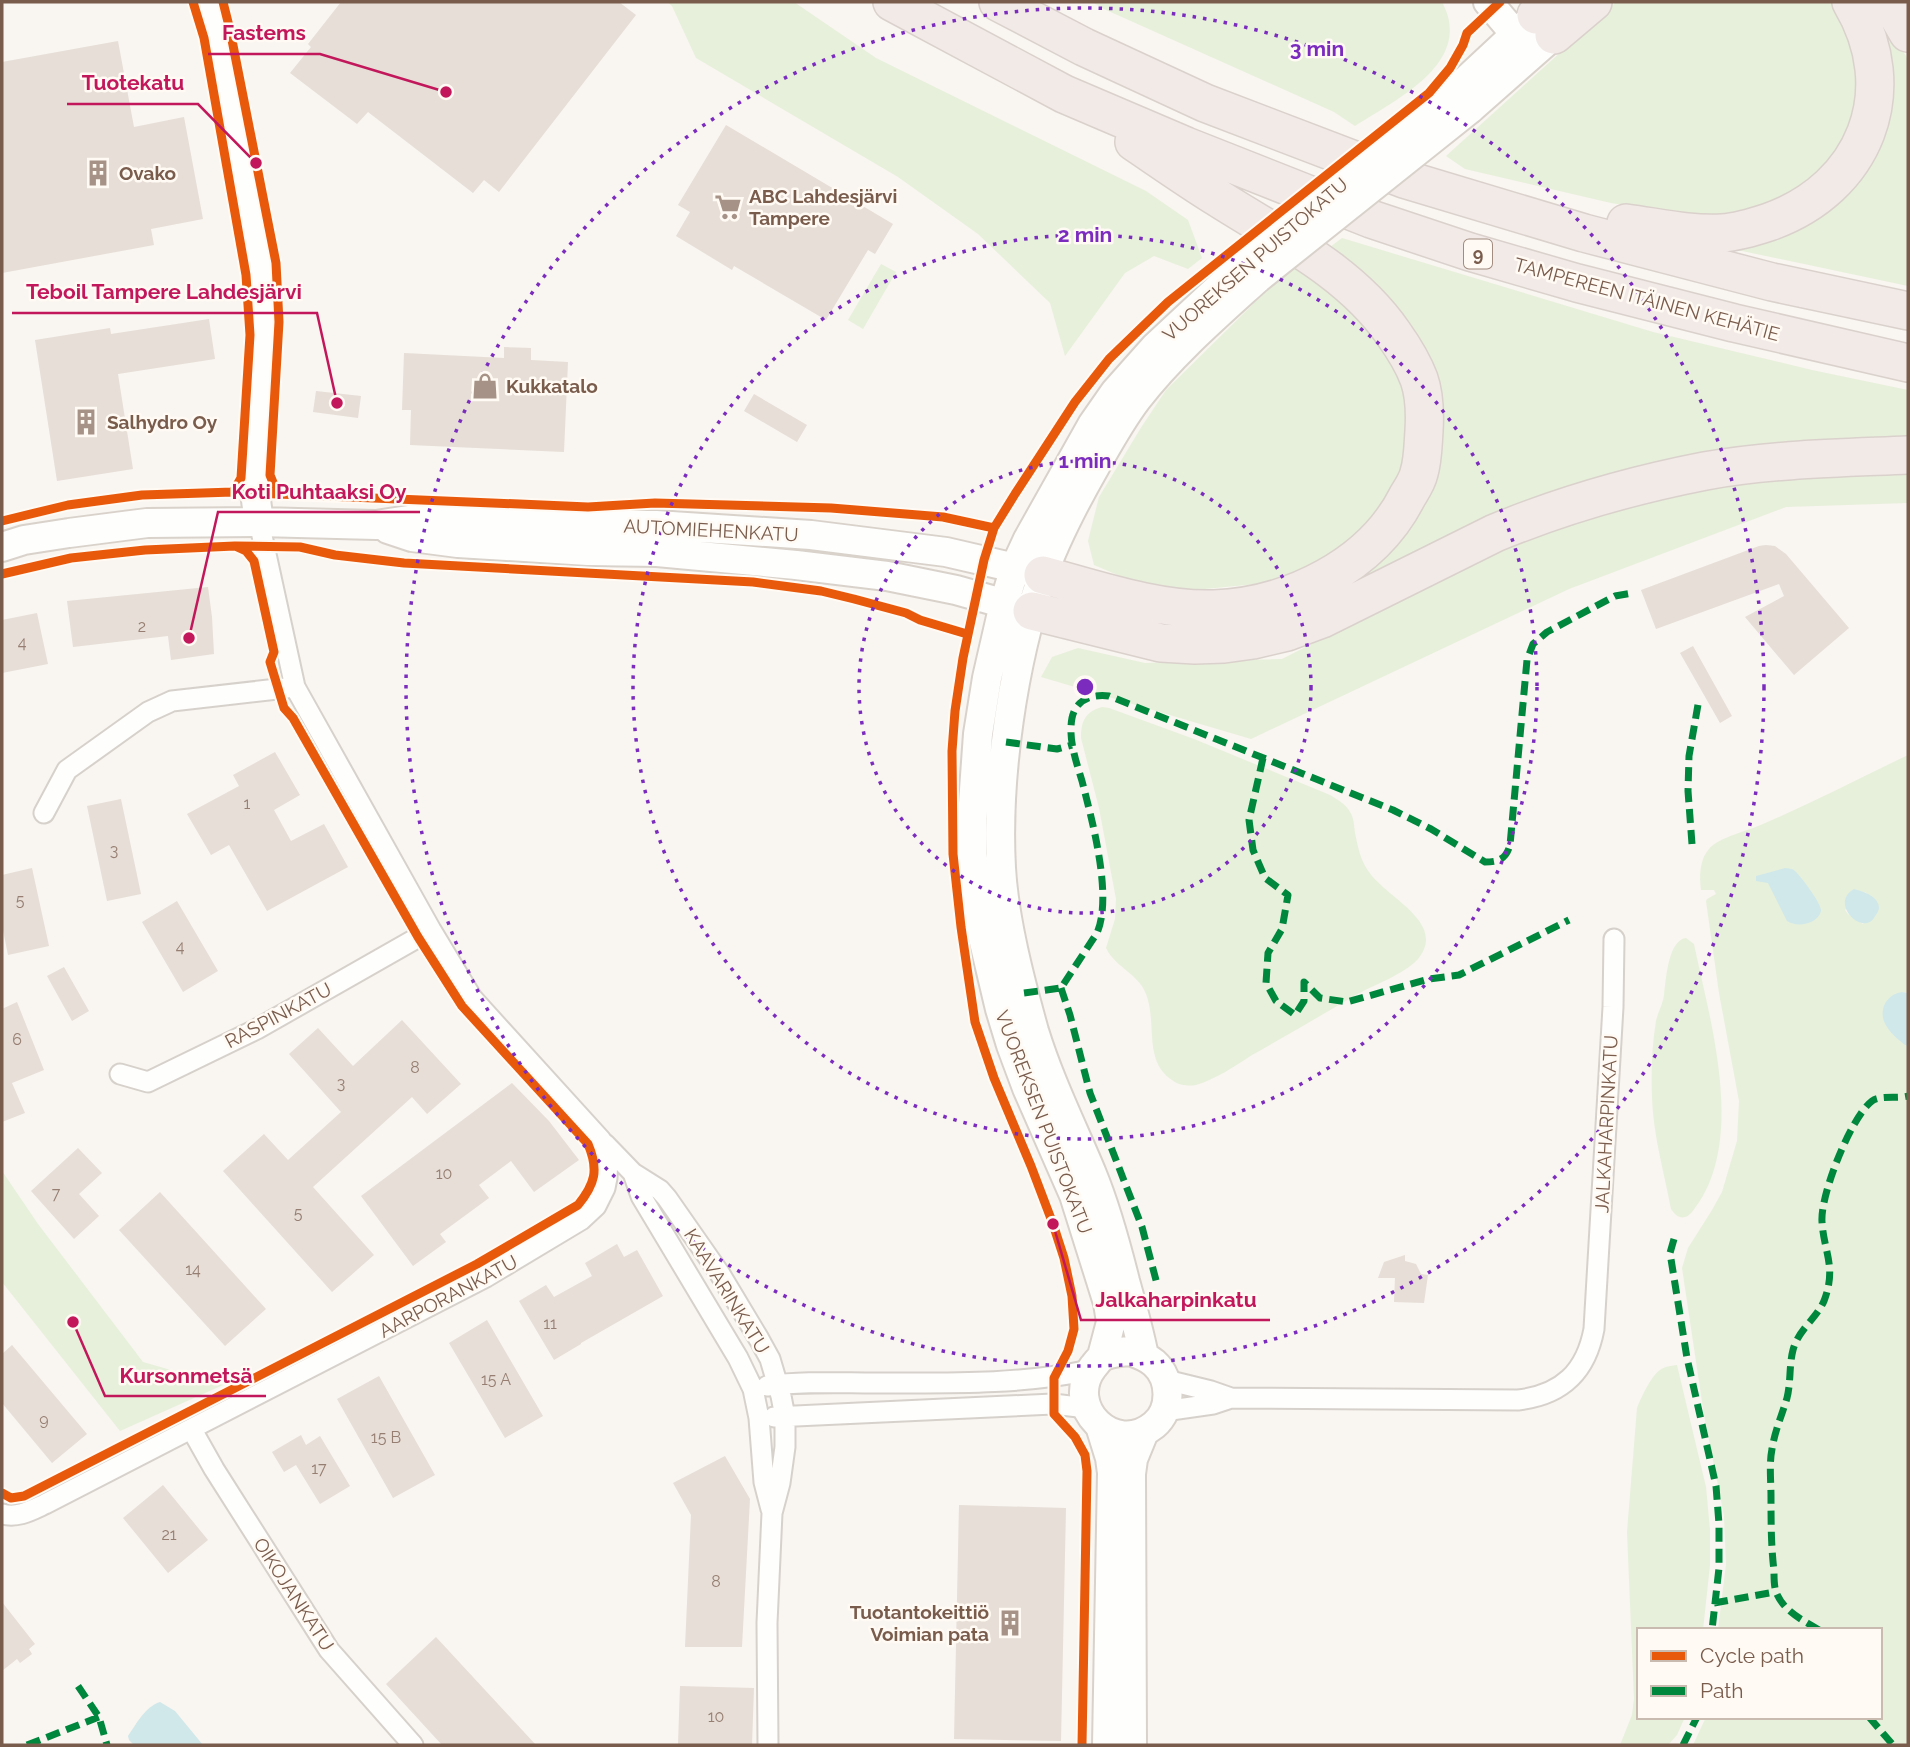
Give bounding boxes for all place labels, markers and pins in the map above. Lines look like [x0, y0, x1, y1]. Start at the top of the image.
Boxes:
callout: Fastems [208, 12, 320, 54]
callout: Tuotekatu [67, 62, 198, 104]
building icon: Ovako [83, 158, 113, 188]
place label: Ovako [119, 162, 176, 184]
place label: ABC Lahdesjärvi Tampere [749, 185, 897, 229]
supermarket icon: ABC Lahdesjärvi Tampere [713, 192, 743, 222]
callout: Teboil Tampere Lahdesjärvi [12, 271, 317, 313]
shop icon: Kukkatalo [470, 371, 500, 401]
place label: Kukkatalo [506, 375, 598, 397]
building icon: Salhydro Oy [71, 407, 101, 437]
place label: Salhydro Oy [107, 411, 218, 433]
callout: Koti Puhtaaksi Oy [218, 470, 420, 512]
centre of rings [1073, 675, 1097, 699]
callout: Jalkaharpinkatu [1081, 1278, 1270, 1320]
callout: Kursonmetsä [105, 1354, 266, 1396]
place label: Tuotantokeittiö Voimian pata [850, 1601, 989, 1645]
building icon: Tuotantokeittiö Voimian pata [995, 1608, 1025, 1638]

